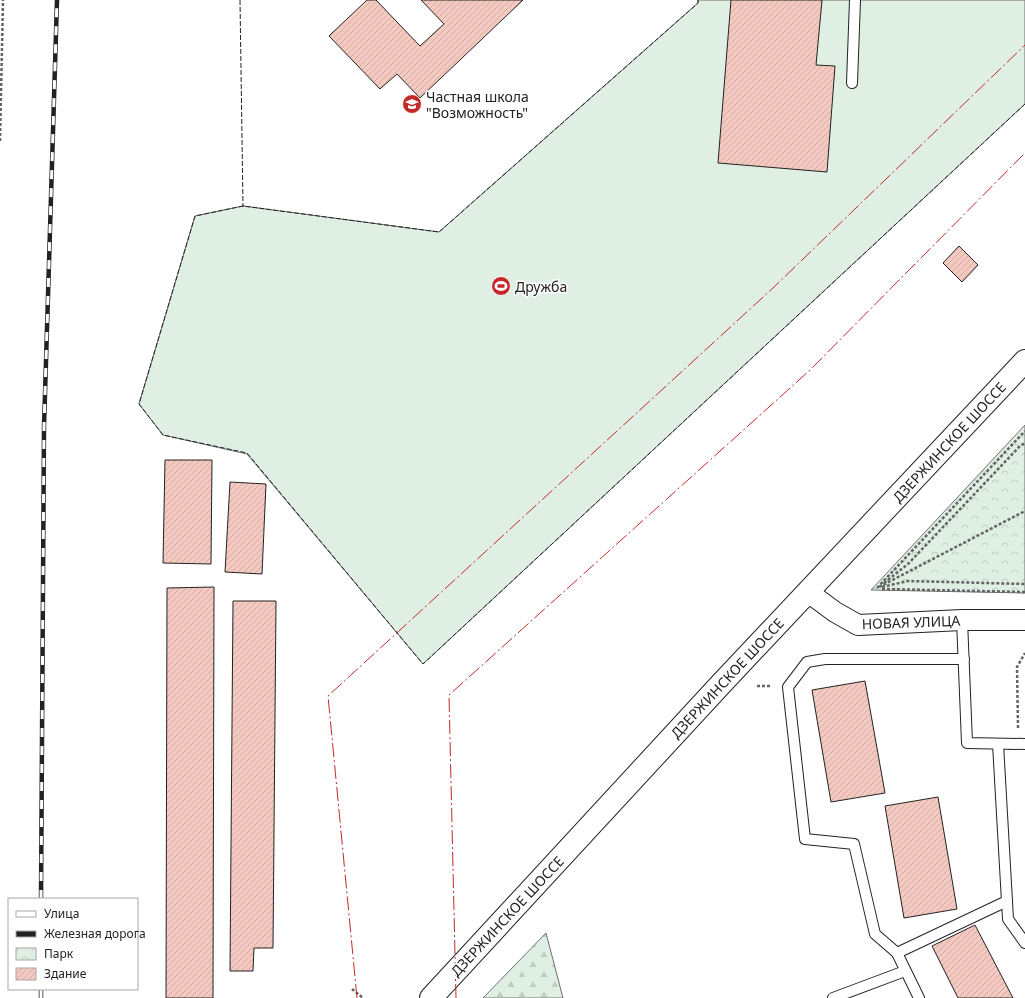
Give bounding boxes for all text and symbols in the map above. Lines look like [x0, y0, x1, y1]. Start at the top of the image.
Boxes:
place label: Частная школа "Возможность" [426, 87, 529, 122]
school or university icon: Частная школа "Возможность" [401, 93, 423, 115]
sports icon: Дружба [490, 275, 512, 297]
place label: Дружба [515, 277, 567, 296]
street label: ДЗЕРЖИНСКОЕ ШОССЕ [888, 378, 1010, 506]
street label: НОВАЯ УЛИЦА [861, 611, 961, 633]
street label: ДЗЕРЖИНСКОЕ ШОССЕ [666, 614, 788, 742]
street label: ДЗЕРЖИНСКОЕ ШОССЕ [446, 852, 568, 980]
legend [8, 898, 138, 990]
text: Улица [44, 905, 79, 922]
text: Железная дорога [44, 925, 146, 942]
text: Парк [44, 945, 74, 962]
text: Здание [44, 965, 87, 982]

